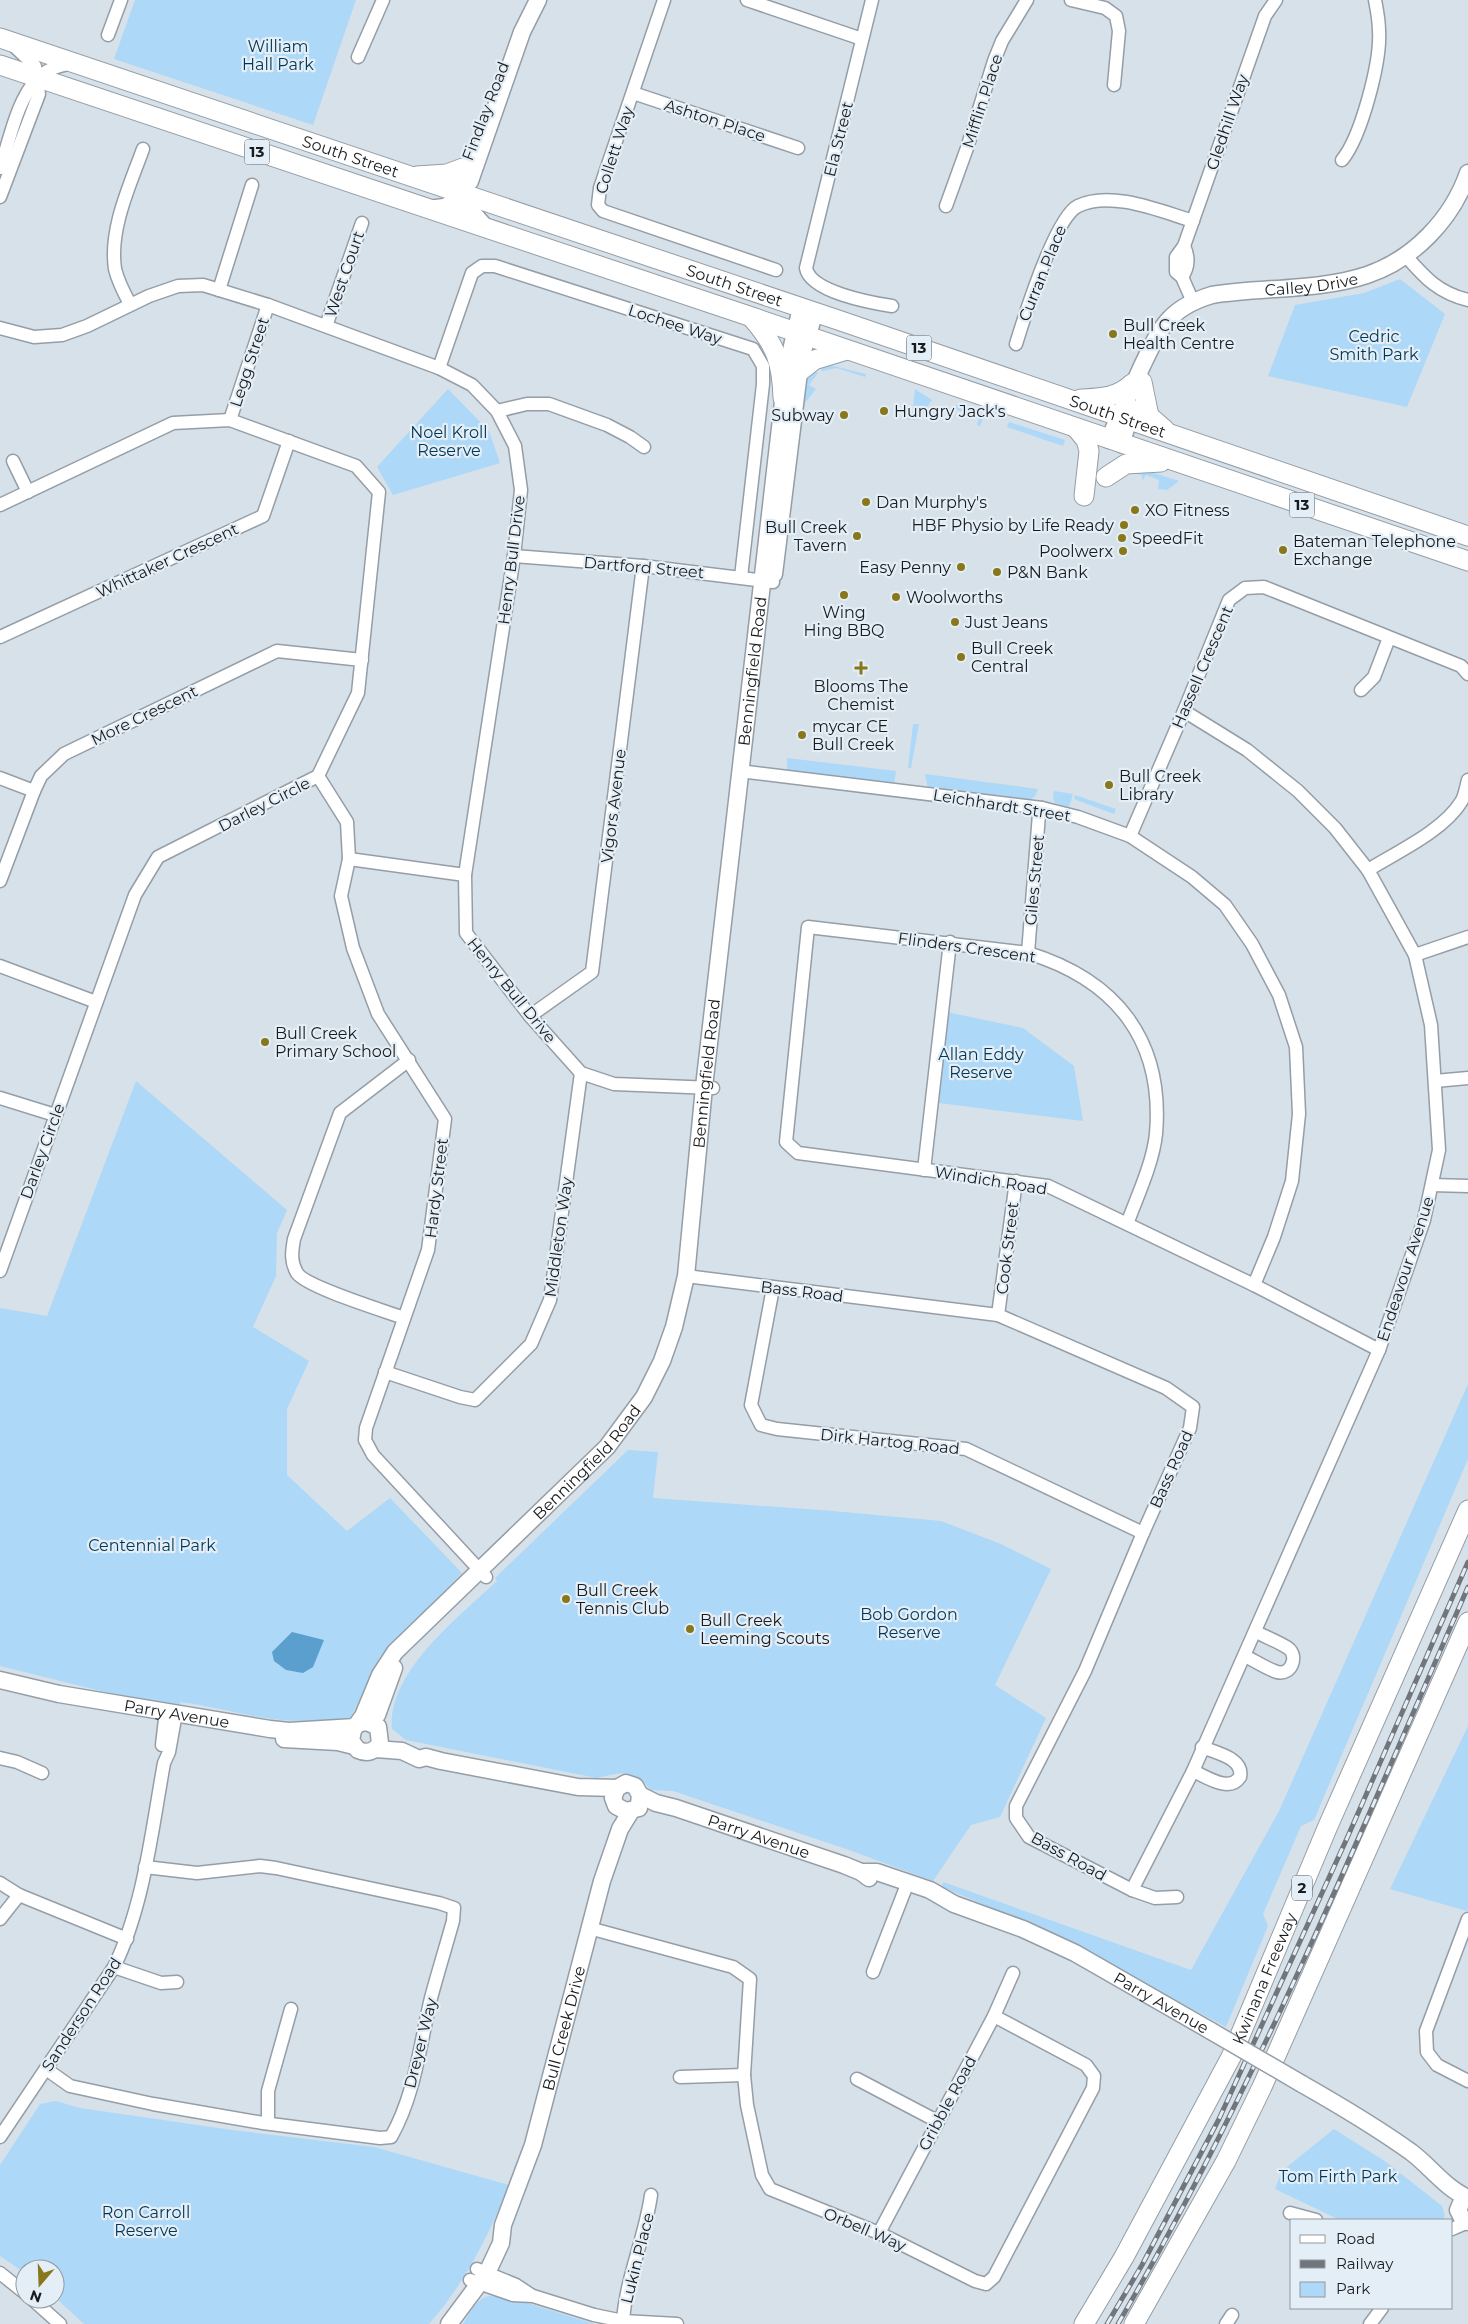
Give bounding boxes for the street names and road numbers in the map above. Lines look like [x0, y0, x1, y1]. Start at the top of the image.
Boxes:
street label: Mifflin Place [958, 52, 1007, 151]
street label: Findlay Road [458, 59, 513, 163]
street label: Gledhill Way [1202, 72, 1253, 172]
street label: Ashton Place [662, 95, 768, 146]
street label: Ela Street [820, 99, 857, 179]
street label: Collett Way [591, 104, 638, 196]
street label: South Street [300, 131, 402, 182]
road number: 13 [244, 140, 270, 164]
street label: Curran Place [1015, 222, 1070, 324]
street label: West Court [321, 228, 368, 320]
street label: South Street [684, 261, 786, 311]
street label: Calley Drive [1264, 269, 1360, 300]
street label: Lochee Way [626, 300, 724, 349]
street label: Legg Street [226, 314, 273, 410]
road number: 13 [906, 336, 932, 360]
street label: South Street [1067, 391, 1169, 442]
road number: 13 [1290, 492, 1314, 518]
street label: Henry Bull Drive [494, 494, 529, 626]
street label: Whittaker Crescent [93, 519, 242, 602]
street label: Dartford Street [583, 553, 705, 582]
street label: Benningfield Road [734, 596, 770, 747]
street label: Hassell Crescent [1168, 603, 1237, 731]
street label: More Crescent [88, 681, 201, 749]
street label: Vigors Avenue [597, 748, 630, 864]
street label: Darley Circle [215, 773, 313, 836]
street label: Leichhardt Street [932, 785, 1073, 826]
street label: Giles Street [1021, 833, 1048, 926]
street label: Flinders Crescent [897, 928, 1038, 967]
street label: Henry Bull Drive [463, 934, 560, 1047]
street label: Benningfield Road [689, 998, 724, 1149]
street label: Darley Circle [16, 1101, 69, 1202]
street label: Hardy Street [421, 1136, 452, 1239]
street label: Windich Road [933, 1162, 1048, 1199]
street label: Middleton Way [541, 1175, 576, 1298]
street label: Endeavour Avenue [1373, 1194, 1438, 1344]
street label: Cook Street [992, 1200, 1023, 1295]
street label: Bass Road [760, 1277, 844, 1306]
street label: Benningfield Road [529, 1401, 645, 1524]
street label: Dirk Hartog Road [819, 1425, 961, 1458]
street label: Bass Road [1146, 1427, 1197, 1511]
street label: Parry Avenue [123, 1696, 231, 1732]
street label: Parry Avenue [705, 1810, 812, 1863]
street label: Bass Road [1028, 1828, 1110, 1885]
road number: 2 [1292, 1876, 1312, 1900]
street label: Kwinana Freeway [1228, 1910, 1301, 2047]
street label: Sanderson Road [38, 1954, 125, 2075]
street label: Bull Creek Drive [539, 1964, 589, 2093]
street label: Parry Avenue [1110, 1968, 1212, 2038]
street label: Dreyer Way [400, 1996, 441, 2090]
street label: Gribble Road [914, 2053, 980, 2154]
street label: Orbell Way [821, 2204, 909, 2255]
street label: Lukin Place [617, 2211, 658, 2305]

